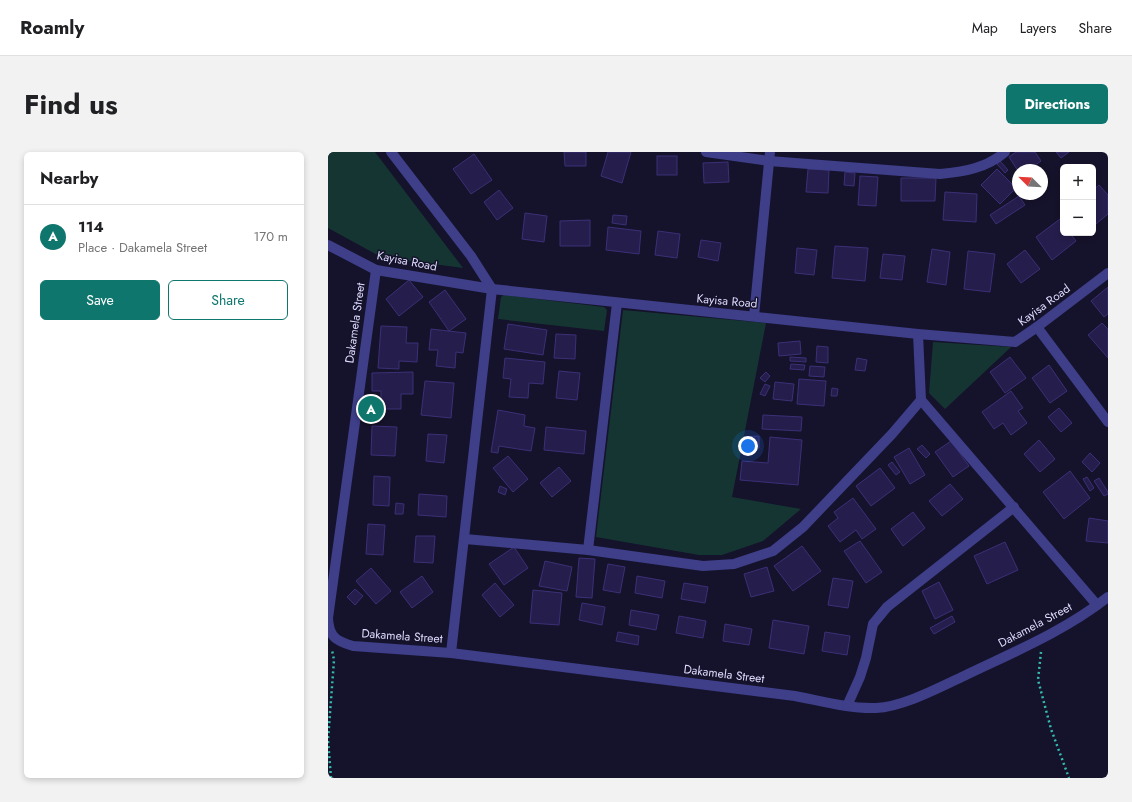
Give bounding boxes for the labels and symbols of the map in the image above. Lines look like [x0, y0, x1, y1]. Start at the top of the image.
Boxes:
north arrow [1012, 164, 1048, 200]
street label: Kayisa Road [375, 246, 439, 276]
street label: Kayisa Road [1014, 280, 1074, 330]
street label: Dakamela Street [340, 281, 370, 365]
street label: Kayisa Road [696, 289, 758, 313]
pin: A [358, 394, 384, 424]
your location [738, 436, 758, 456]
street label: Dakamela Street [995, 598, 1075, 652]
street label: Dakamela Street [361, 624, 443, 648]
street label: Dakamela Street [683, 660, 766, 688]

